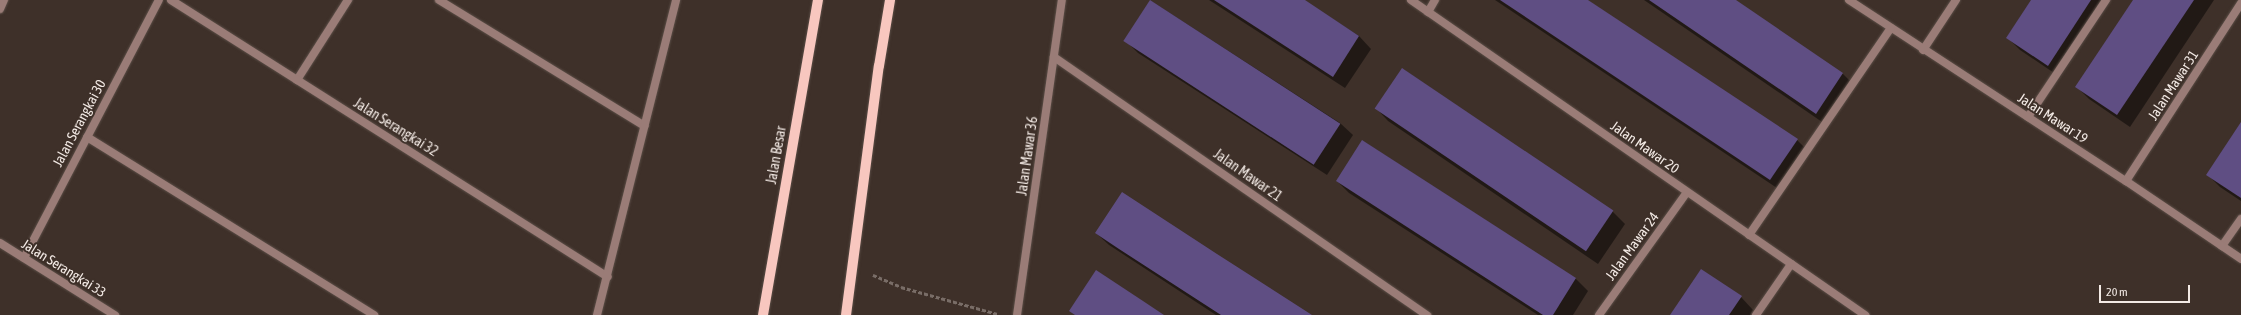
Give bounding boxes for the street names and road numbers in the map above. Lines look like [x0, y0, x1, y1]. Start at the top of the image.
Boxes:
street label: Jalan Mawar 31 [2144, 47, 2202, 123]
street label: Jalan Serangkai 30 [49, 77, 109, 169]
street label: Jalan Mawar 19 [2015, 89, 2091, 147]
street label: Jalan Serangkai 32 [351, 94, 441, 160]
street label: Jalan Mawar 36 [1013, 115, 1041, 197]
street label: Jalan Mawar 20 [1608, 117, 1682, 177]
street label: Jalan Besar [763, 125, 789, 185]
street label: Jalan Mawar 21 [1211, 145, 1285, 205]
street label: Jalan Mawar 24 [1602, 209, 1662, 283]
street label: Jalan Serangkai 33 [19, 235, 109, 301]

